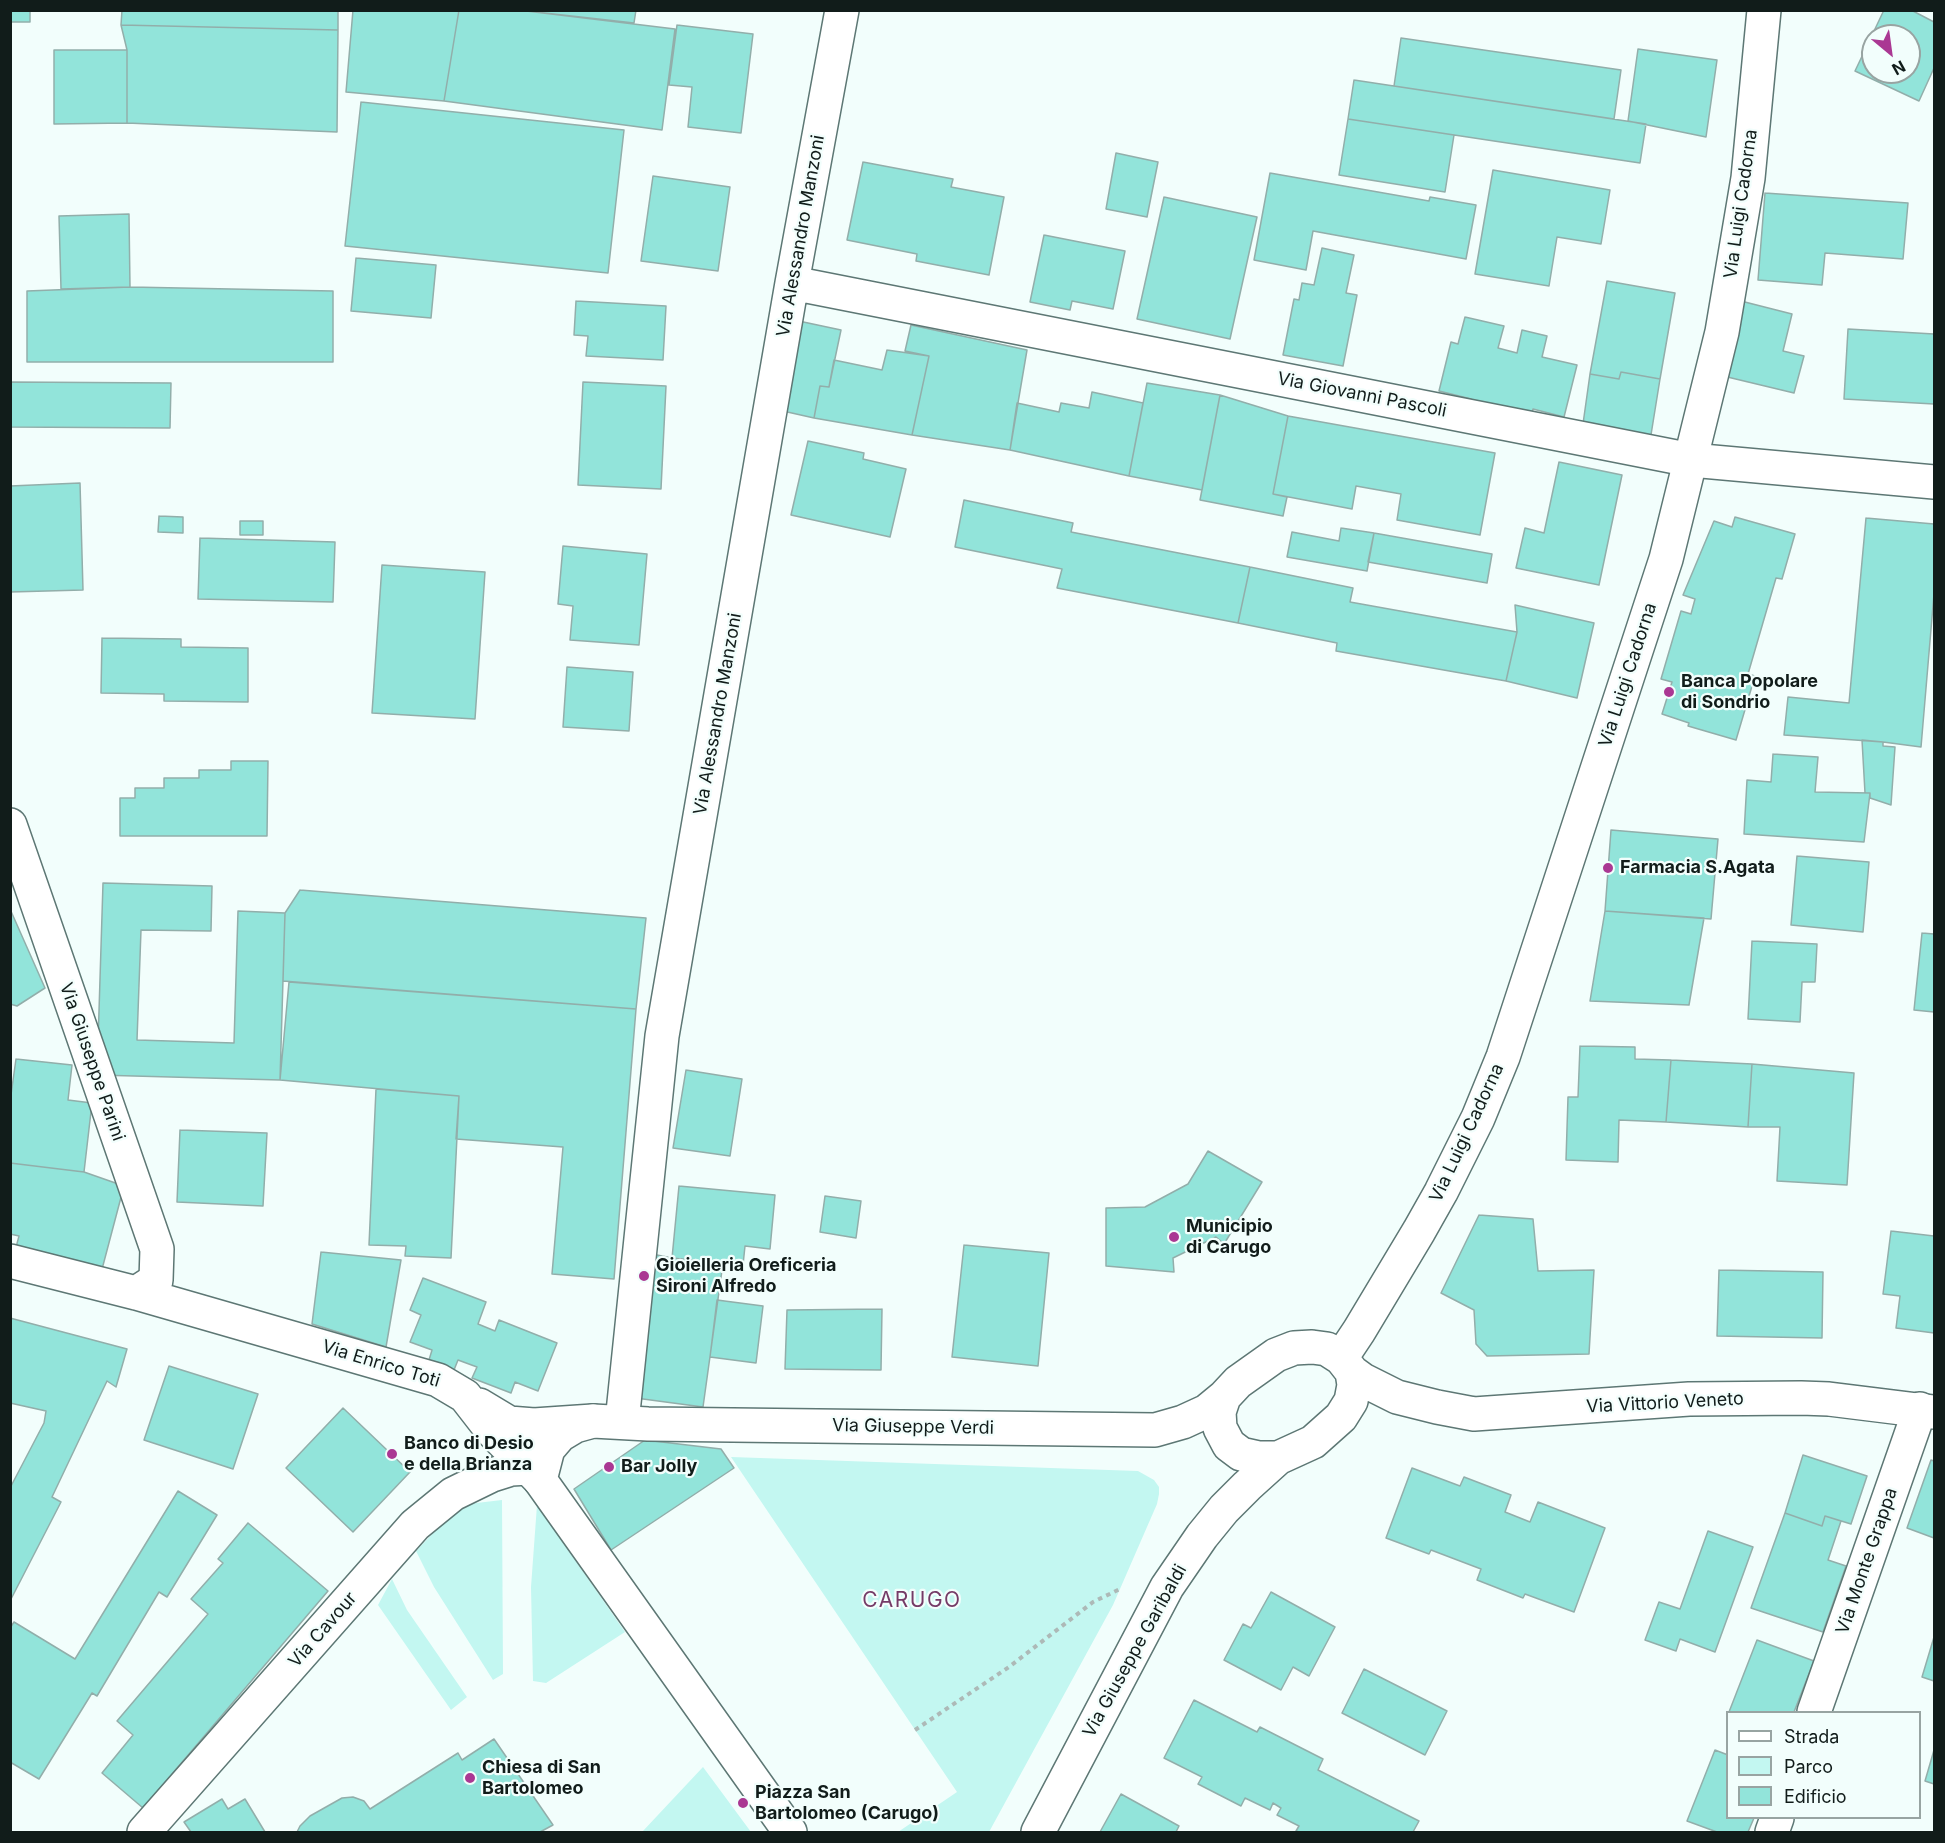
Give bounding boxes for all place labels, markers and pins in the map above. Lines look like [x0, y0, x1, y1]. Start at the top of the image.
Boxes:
place label: Banca Popolare di Sondrio [1681, 671, 1818, 714]
marker: Banca Popolare di Sondrio [1662, 685, 1676, 699]
place label: Farmacia S.Agata [1620, 857, 1775, 879]
marker: Farmacia S.Agata [1601, 861, 1615, 875]
place label: Municipio di Carugo [1186, 1216, 1273, 1258]
marker: Municipio di Carugo [1167, 1230, 1181, 1244]
place label: Gioielleria Oreficeria Sironi Alfredo [656, 1255, 836, 1298]
marker: Gioielleria Oreficeria Sironi Alfredo [637, 1269, 651, 1283]
place label: Banco di Desio e della Brianza [404, 1433, 534, 1476]
marker: Banco di Desio e della Brianza [385, 1447, 399, 1461]
place label: Bar Jolly [621, 1456, 697, 1478]
marker: Bar Jolly [602, 1460, 616, 1474]
place label: Chiesa di San Bartolomeo [482, 1757, 601, 1800]
marker: Chiesa di San Bartolomeo [463, 1771, 477, 1785]
place label: Piazza San Bartolomeo (Carugo) [755, 1782, 939, 1824]
marker: Piazza San Bartolomeo (Carugo) [736, 1796, 750, 1810]

